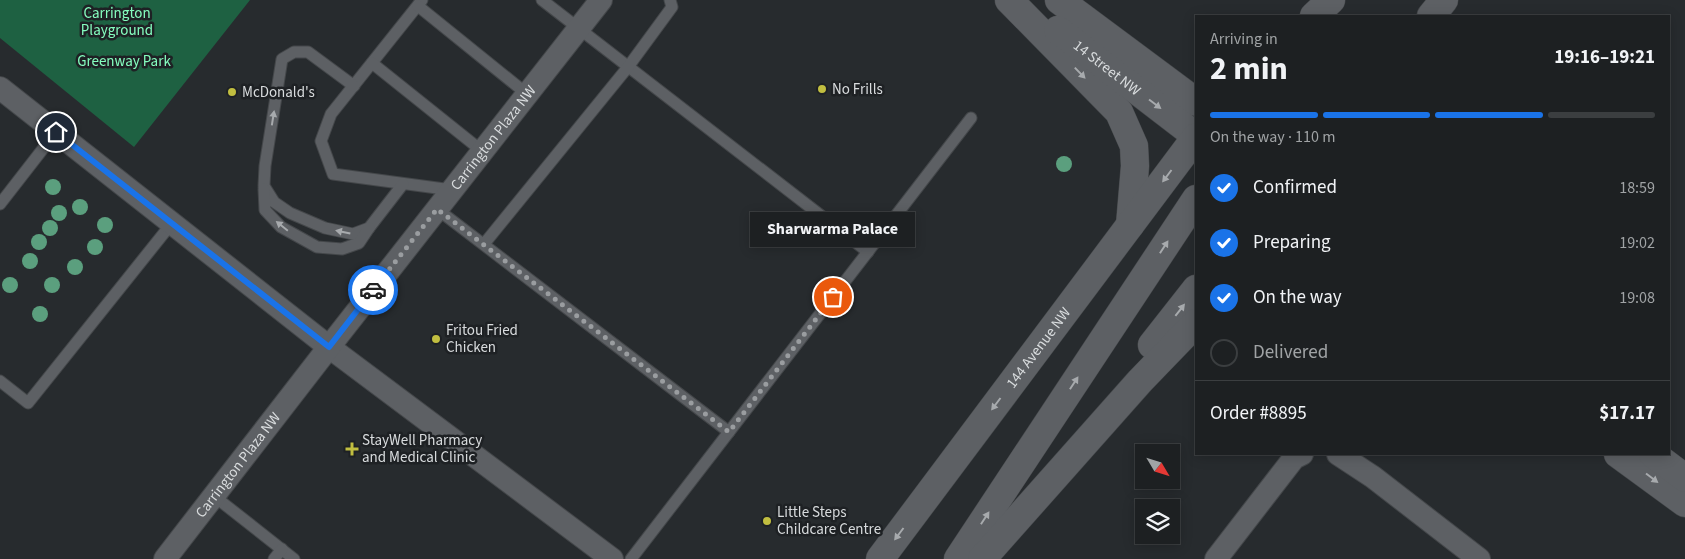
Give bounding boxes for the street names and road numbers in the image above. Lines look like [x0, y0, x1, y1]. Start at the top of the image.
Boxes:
street label: 14 Street NW [1069, 35, 1145, 101]
street label: Carrington Plaza NW [446, 81, 541, 195]
street label: 144 Avenue NW [1001, 303, 1076, 393]
street label: Carrington Plaza NW [191, 408, 286, 522]

